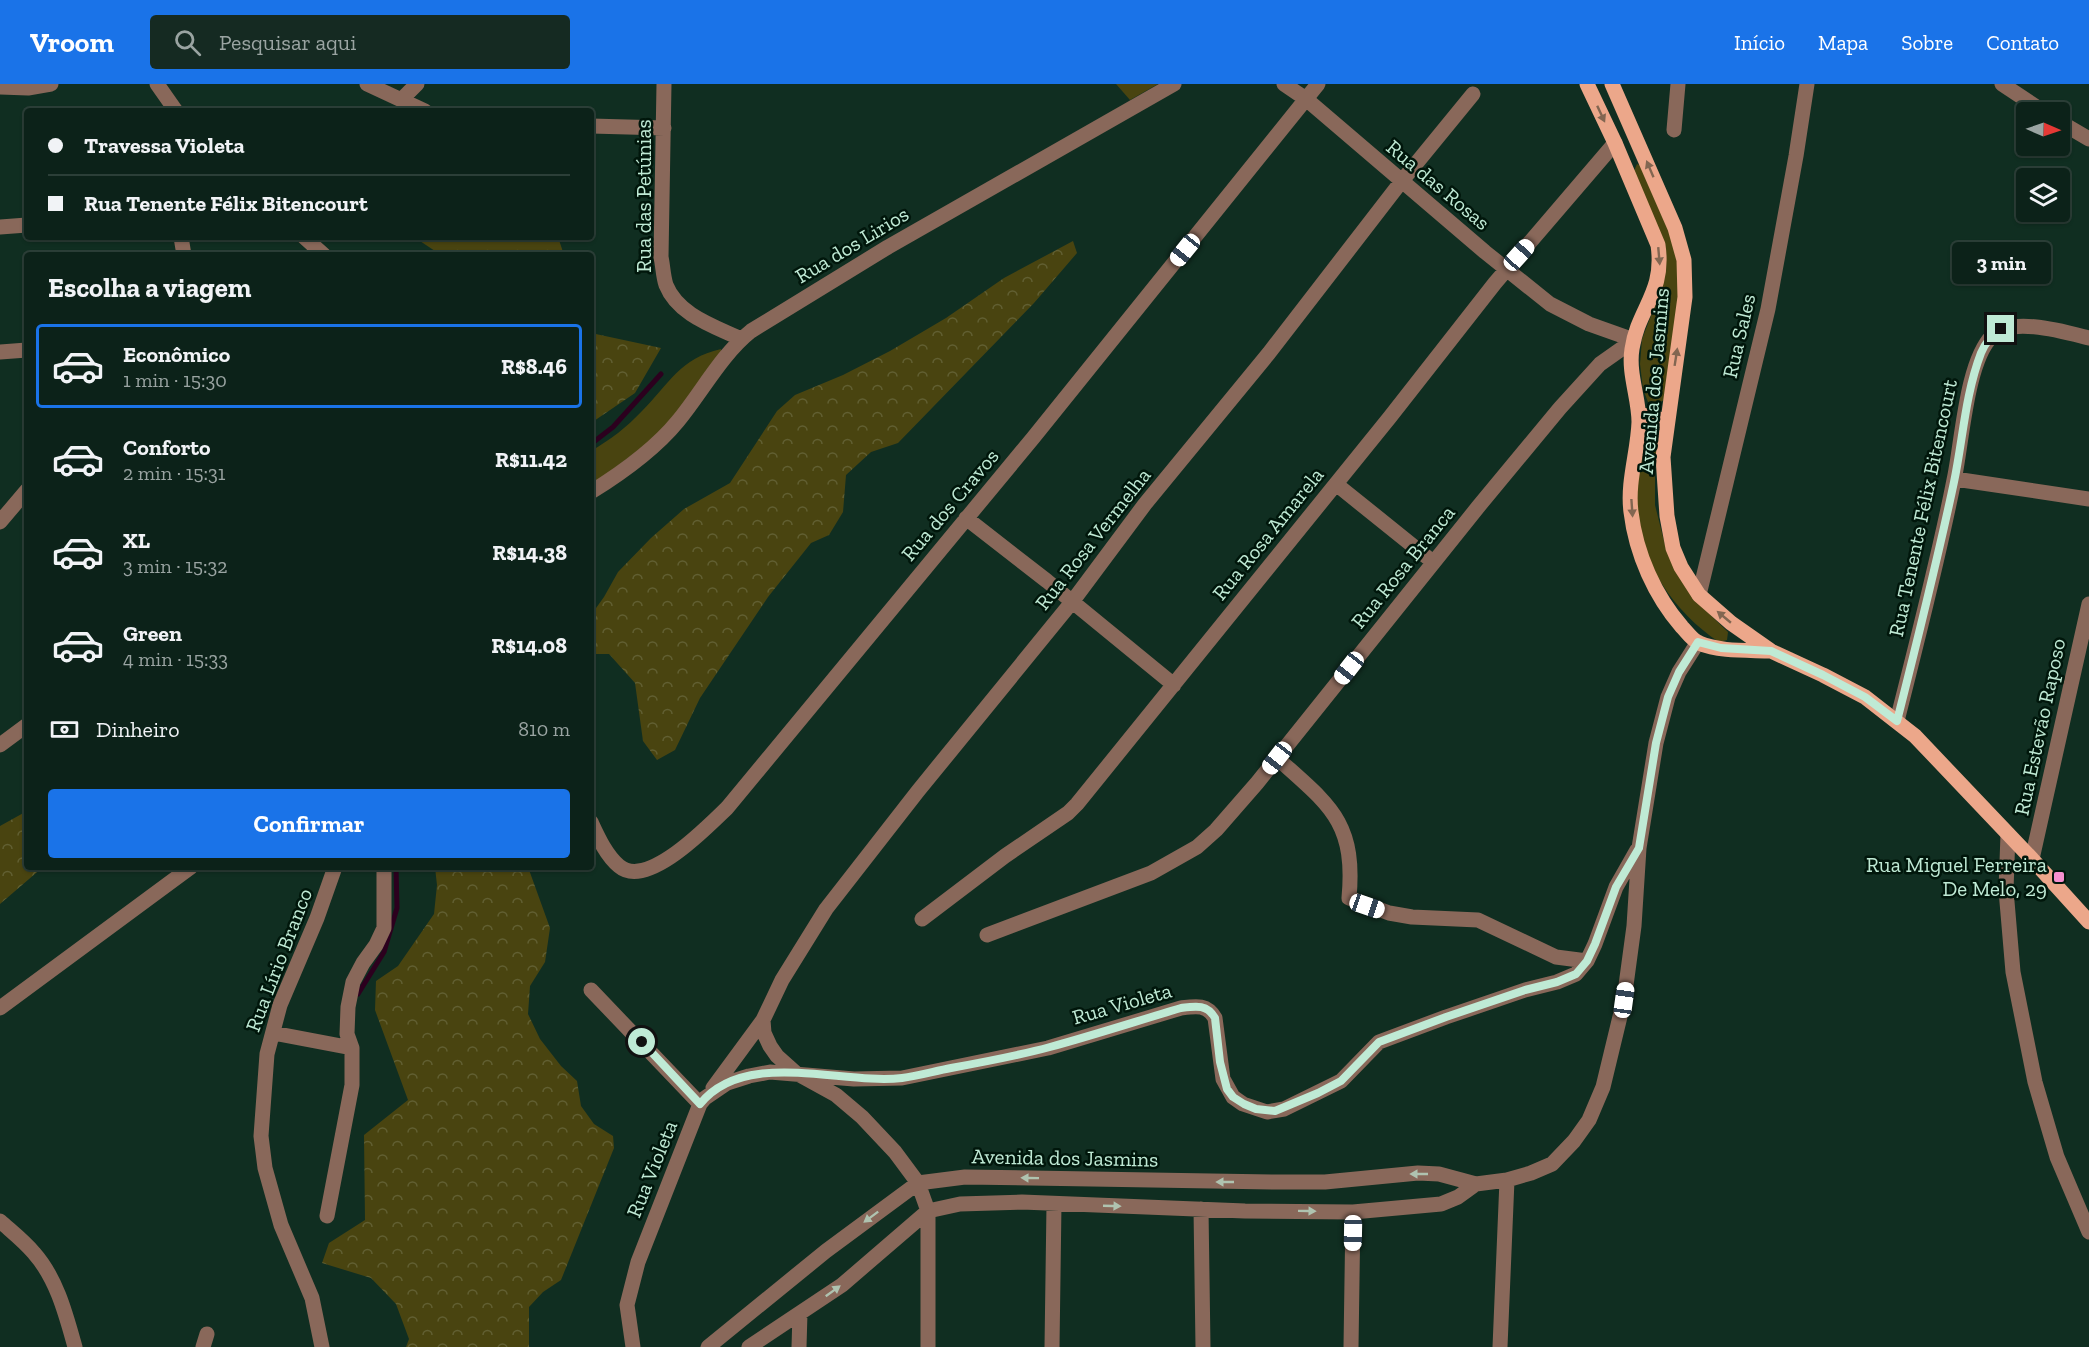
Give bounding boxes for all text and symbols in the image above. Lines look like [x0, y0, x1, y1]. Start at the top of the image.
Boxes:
search box [150, 15, 570, 69]
text: Vroom [30, 26, 114, 59]
icon: search [171, 26, 204, 59]
text: Pesquisar aqui [219, 29, 356, 56]
text: Início [1734, 30, 1785, 55]
text: Mapa [1818, 30, 1868, 55]
text: Sobre [1901, 30, 1953, 55]
text: Contato [1986, 30, 2059, 55]
north arrow [2016, 102, 2070, 156]
map controls [2016, 102, 2070, 222]
one-way arrow [1597, 105, 1606, 122]
street label: Rua das Petúnias [631, 119, 656, 273]
text: Travessa Violeta [84, 132, 245, 159]
street label: Rua das Rosas [1382, 134, 1495, 235]
one-way arrow [1645, 160, 1655, 178]
button: layers [2016, 168, 2070, 222]
text: Rua Tenente Félix Bitencourt [84, 190, 368, 217]
street label: Rua dos Lirios [790, 201, 913, 288]
car [1167, 230, 1203, 270]
car [1500, 236, 1538, 274]
callout: 3 min [1952, 242, 2050, 284]
one-way arrow [1654, 247, 1664, 266]
text: 3 min [1977, 251, 2026, 275]
text: Escolha a viagem [48, 272, 251, 304]
street label: Avenida dos Jasmins [1633, 287, 1674, 475]
street label: Rua Sales [1717, 291, 1760, 380]
route end [1987, 315, 2014, 342]
icon: car [51, 339, 105, 393]
text: Econômico [123, 341, 230, 368]
one-way arrow [1672, 348, 1681, 367]
text: R$8.46 [501, 353, 567, 380]
text: 1 min · 15:30 [123, 368, 227, 392]
street label: Rua Tenente Félix Bitencourt [1883, 377, 1962, 639]
icon: car [51, 432, 105, 486]
text: Conforto [123, 434, 211, 461]
street label: Rua dos Cravos [896, 444, 1004, 566]
text: R$11.42 [495, 446, 567, 473]
text: 2 min · 15:31 [123, 461, 226, 485]
street label: Rua Rosa Vermelha [1030, 463, 1156, 615]
street label: Rua Rosa Amarela [1207, 463, 1329, 605]
one-way arrow [1627, 498, 1636, 517]
street label: Rua Rosa Branca [1345, 500, 1460, 633]
icon: car [51, 525, 105, 579]
text: XL [123, 527, 150, 554]
text: R$14.38 [492, 539, 567, 566]
text: 3 min · 15:32 [123, 554, 228, 578]
one-way arrow [1717, 611, 1732, 624]
icon: car [51, 618, 105, 672]
text: Green [123, 620, 182, 647]
text: R$14.08 [491, 632, 567, 659]
street label: Rua Estevão Raposo [2009, 636, 2070, 818]
text: 4 min · 15:33 [123, 647, 228, 671]
car [1331, 648, 1367, 688]
icon: cash [48, 713, 81, 746]
text: Dinheiro [96, 716, 180, 743]
text: 810 m [518, 717, 570, 741]
car [1259, 738, 1295, 778]
button: Confirmar [48, 789, 570, 858]
place label: Rua Miguel Ferreira De Melo, 29 [1866, 852, 2047, 901]
marker: Rua Miguel Ferreira De Melo, 29 [2052, 870, 2066, 884]
street label: Rua Lírio Branco [240, 885, 317, 1035]
car [1347, 892, 1387, 920]
street label: Rua Violeta [1069, 977, 1174, 1030]
car [1613, 981, 1635, 1019]
route start [628, 1028, 655, 1055]
street label: Rua Violeta [621, 1117, 682, 1221]
street label: Avenida dos Jasmins [971, 1143, 1159, 1172]
one-way arrow [1410, 1169, 1429, 1179]
one-way arrow [1020, 1173, 1039, 1183]
one-way arrow [1215, 1177, 1234, 1187]
one-way arrow [1102, 1201, 1121, 1210]
one-way arrow [1297, 1206, 1316, 1216]
one-way arrow [863, 1211, 879, 1223]
car [1344, 1215, 1362, 1251]
one-way arrow [824, 1285, 840, 1297]

